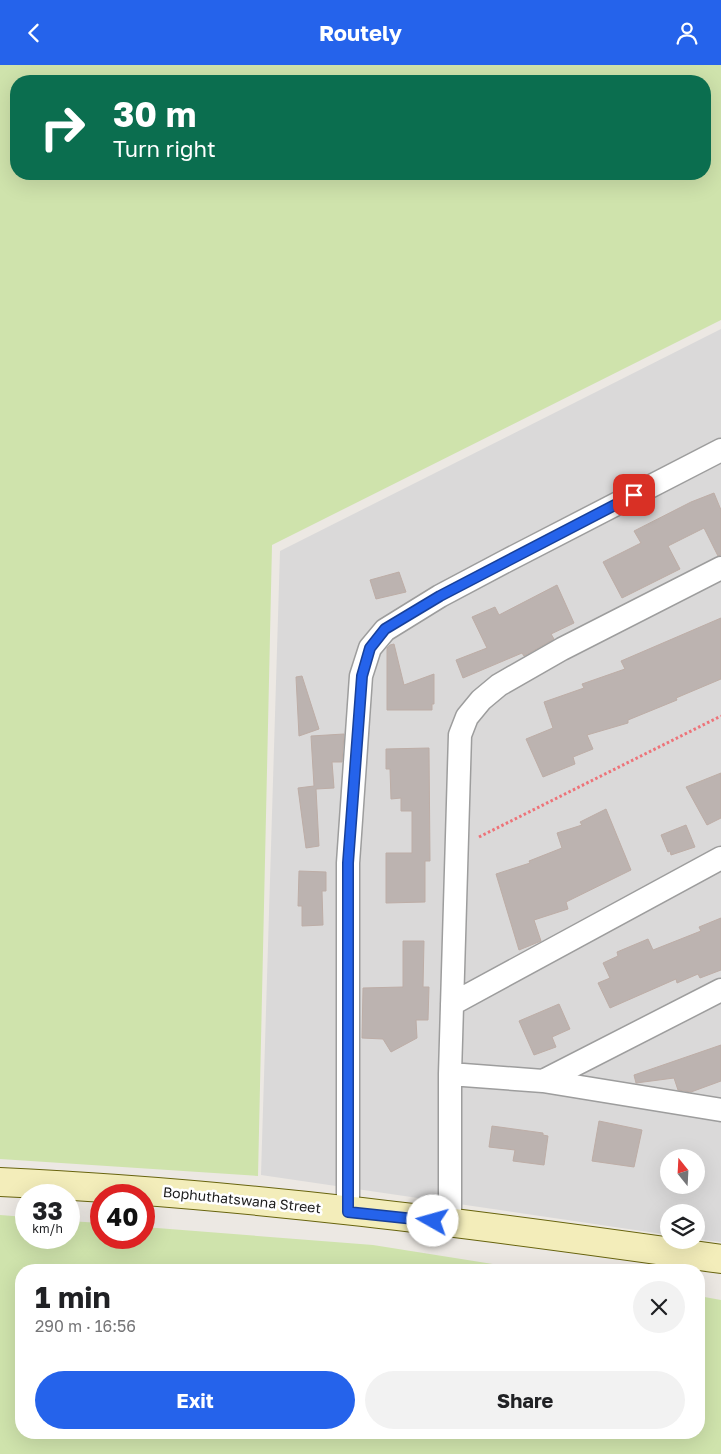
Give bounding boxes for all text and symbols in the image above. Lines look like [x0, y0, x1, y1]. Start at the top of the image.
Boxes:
icon: back [20, 19, 48, 47]
text: Routely [319, 19, 402, 46]
icon: person [673, 19, 701, 47]
text: 30 m [113, 93, 196, 135]
icon: right [30, 95, 95, 160]
text: Turn right [113, 135, 216, 162]
pin [613, 474, 655, 516]
icon: arrive [620, 481, 648, 509]
north arrow [660, 1149, 705, 1194]
map controls [660, 1149, 705, 1249]
street label: Bophuthatswana Street [162, 1183, 322, 1216]
speed limit sign: 40 [90, 1184, 155, 1249]
position arrow [406, 1194, 458, 1246]
text: 33 [32, 1195, 63, 1226]
button: layers [660, 1204, 705, 1249]
text: km/h [32, 1221, 63, 1236]
text: 1 min [35, 1279, 111, 1315]
button: close [633, 1281, 685, 1333]
text: 290 m · 16:56 [35, 1316, 136, 1336]
button: Exit [35, 1371, 355, 1429]
button: Share [365, 1371, 685, 1429]

